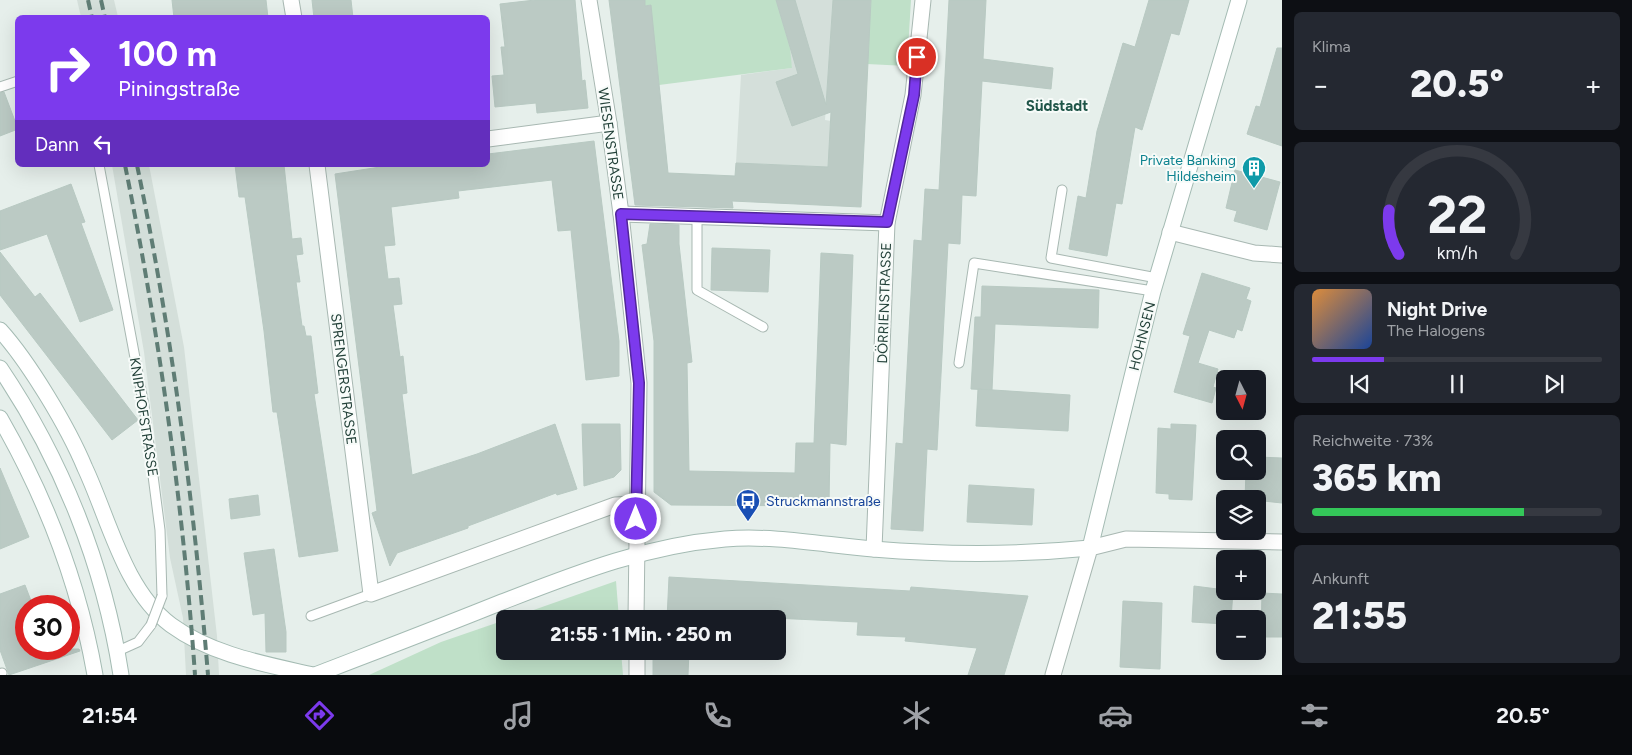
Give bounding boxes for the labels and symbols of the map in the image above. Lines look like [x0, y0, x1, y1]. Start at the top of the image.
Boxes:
pin [896, 36, 938, 78]
street label: WIESENSTRASSE [594, 87, 627, 201]
district label: Südstadt [1026, 97, 1088, 115]
place label: Private Banking Hildesheim [1140, 152, 1236, 185]
building icon: Private Banking Hildesheim [1241, 155, 1267, 189]
street label: DÖRRIENSTRASSE [874, 242, 895, 364]
street label: HOHNSEN [1126, 300, 1159, 372]
street label: SPRENGERSTRASSE [327, 312, 360, 446]
street label: KNIPHOFSTRASSE [126, 356, 161, 478]
north arrow [1216, 370, 1266, 420]
bus stop icon: Struckmannstraße [735, 488, 761, 522]
position arrow [609, 492, 661, 544]
place label: Struckmannstraße [766, 493, 881, 510]
speed limit sign: 30 [15, 595, 80, 660]

